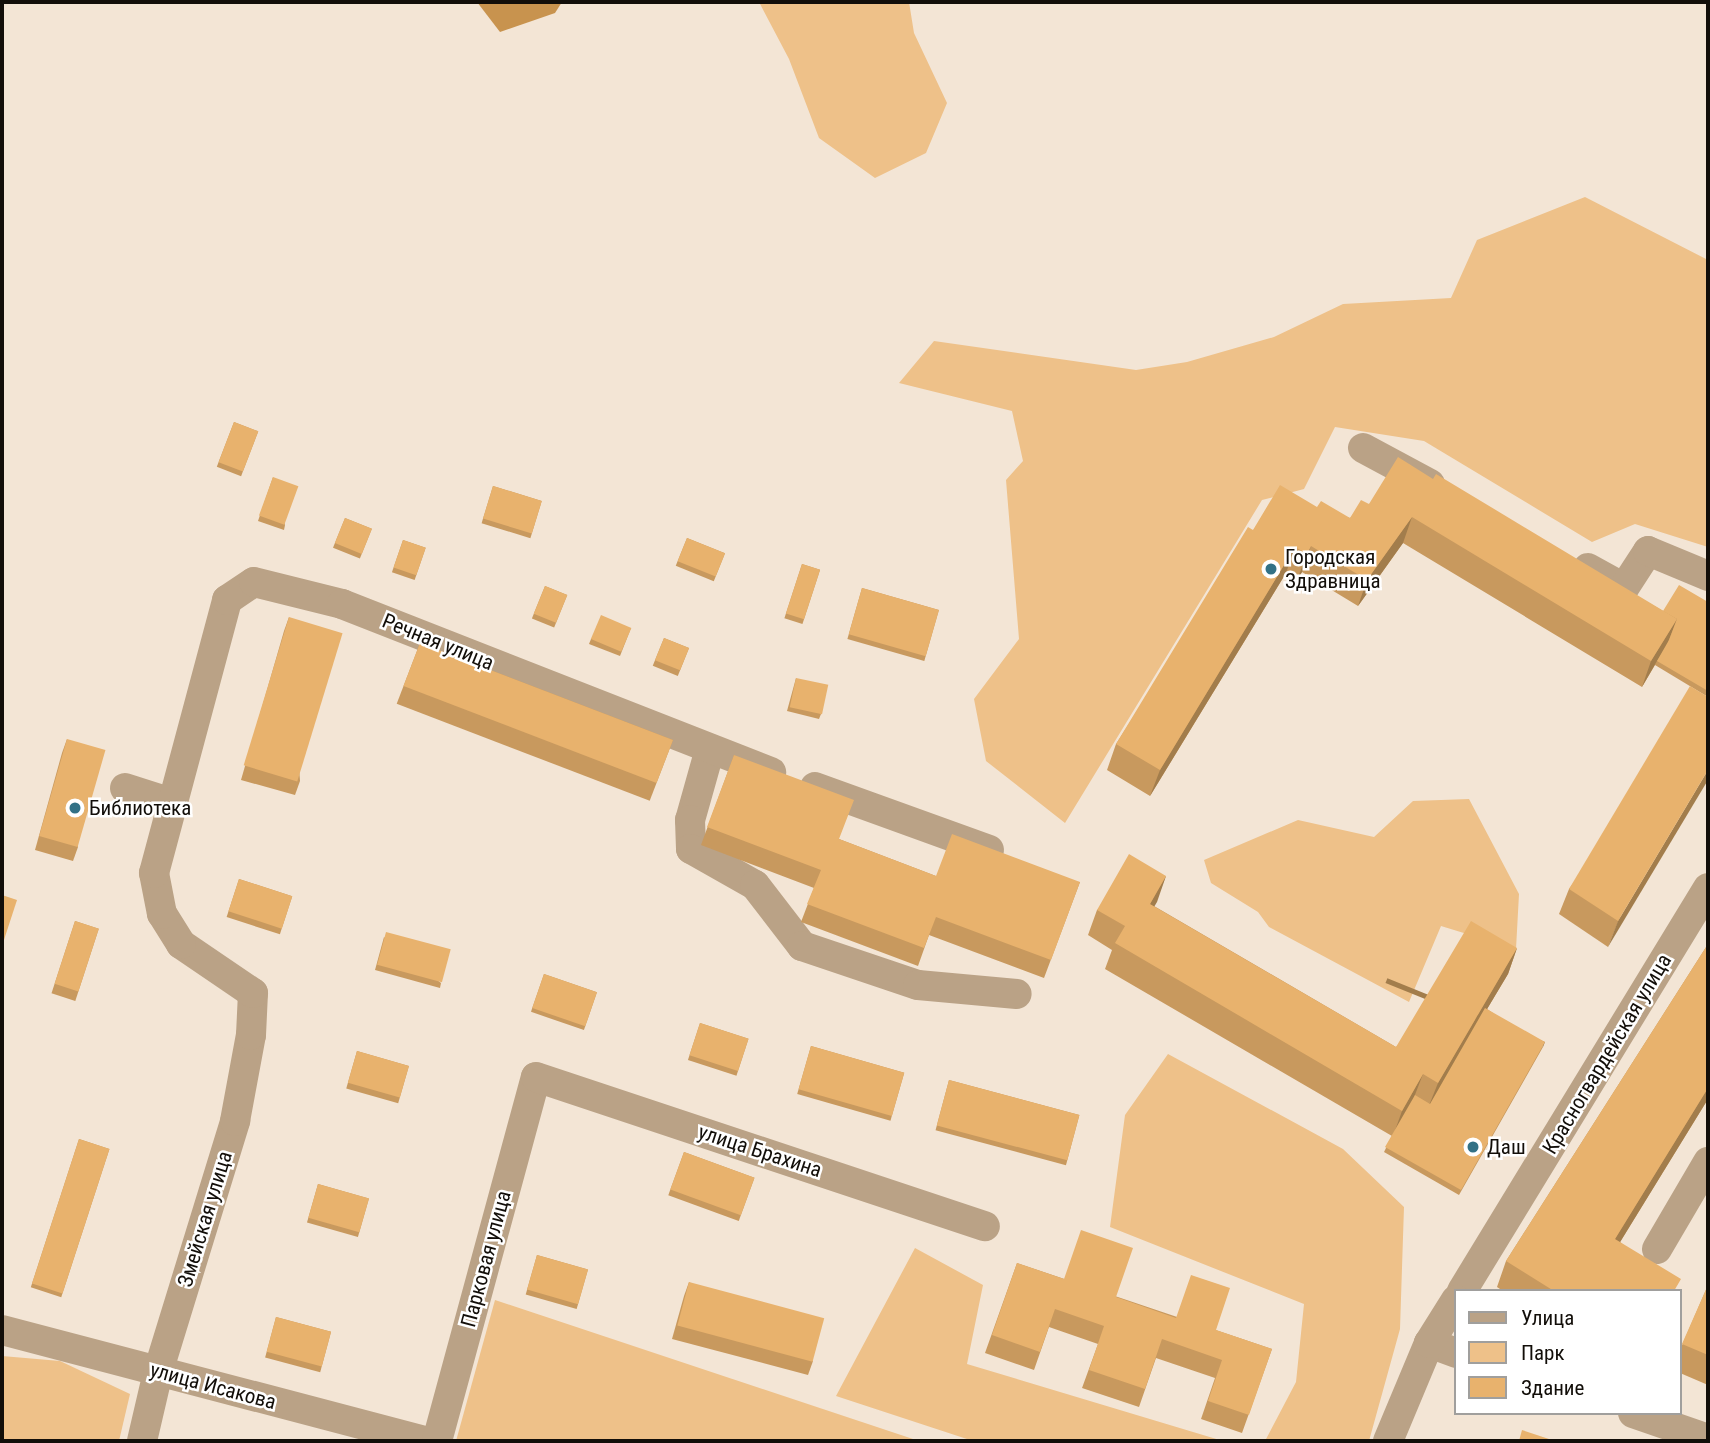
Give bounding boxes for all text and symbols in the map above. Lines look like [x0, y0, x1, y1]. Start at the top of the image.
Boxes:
place label: Городская Здравница [1285, 544, 1381, 594]
marker: Городская Здравница [1263, 561, 1279, 577]
street label: Речная улица [379, 608, 497, 676]
place label: Библиотека [89, 795, 191, 821]
marker: Библиотека [67, 800, 83, 816]
street label: Красногвардейская улица [1537, 949, 1677, 1159]
street label: улица Брахина [695, 1119, 825, 1183]
place label: Даш [1487, 1134, 1526, 1160]
marker: Даш [1465, 1139, 1481, 1155]
street label: Змейская улица [172, 1148, 238, 1290]
street label: Парковая улица [456, 1188, 516, 1330]
legend [1454, 1289, 1682, 1415]
text: Улица [1521, 1306, 1574, 1330]
text: Парк [1521, 1341, 1565, 1365]
street label: улица Исакова [147, 1357, 279, 1415]
text: Здание [1521, 1376, 1584, 1400]

